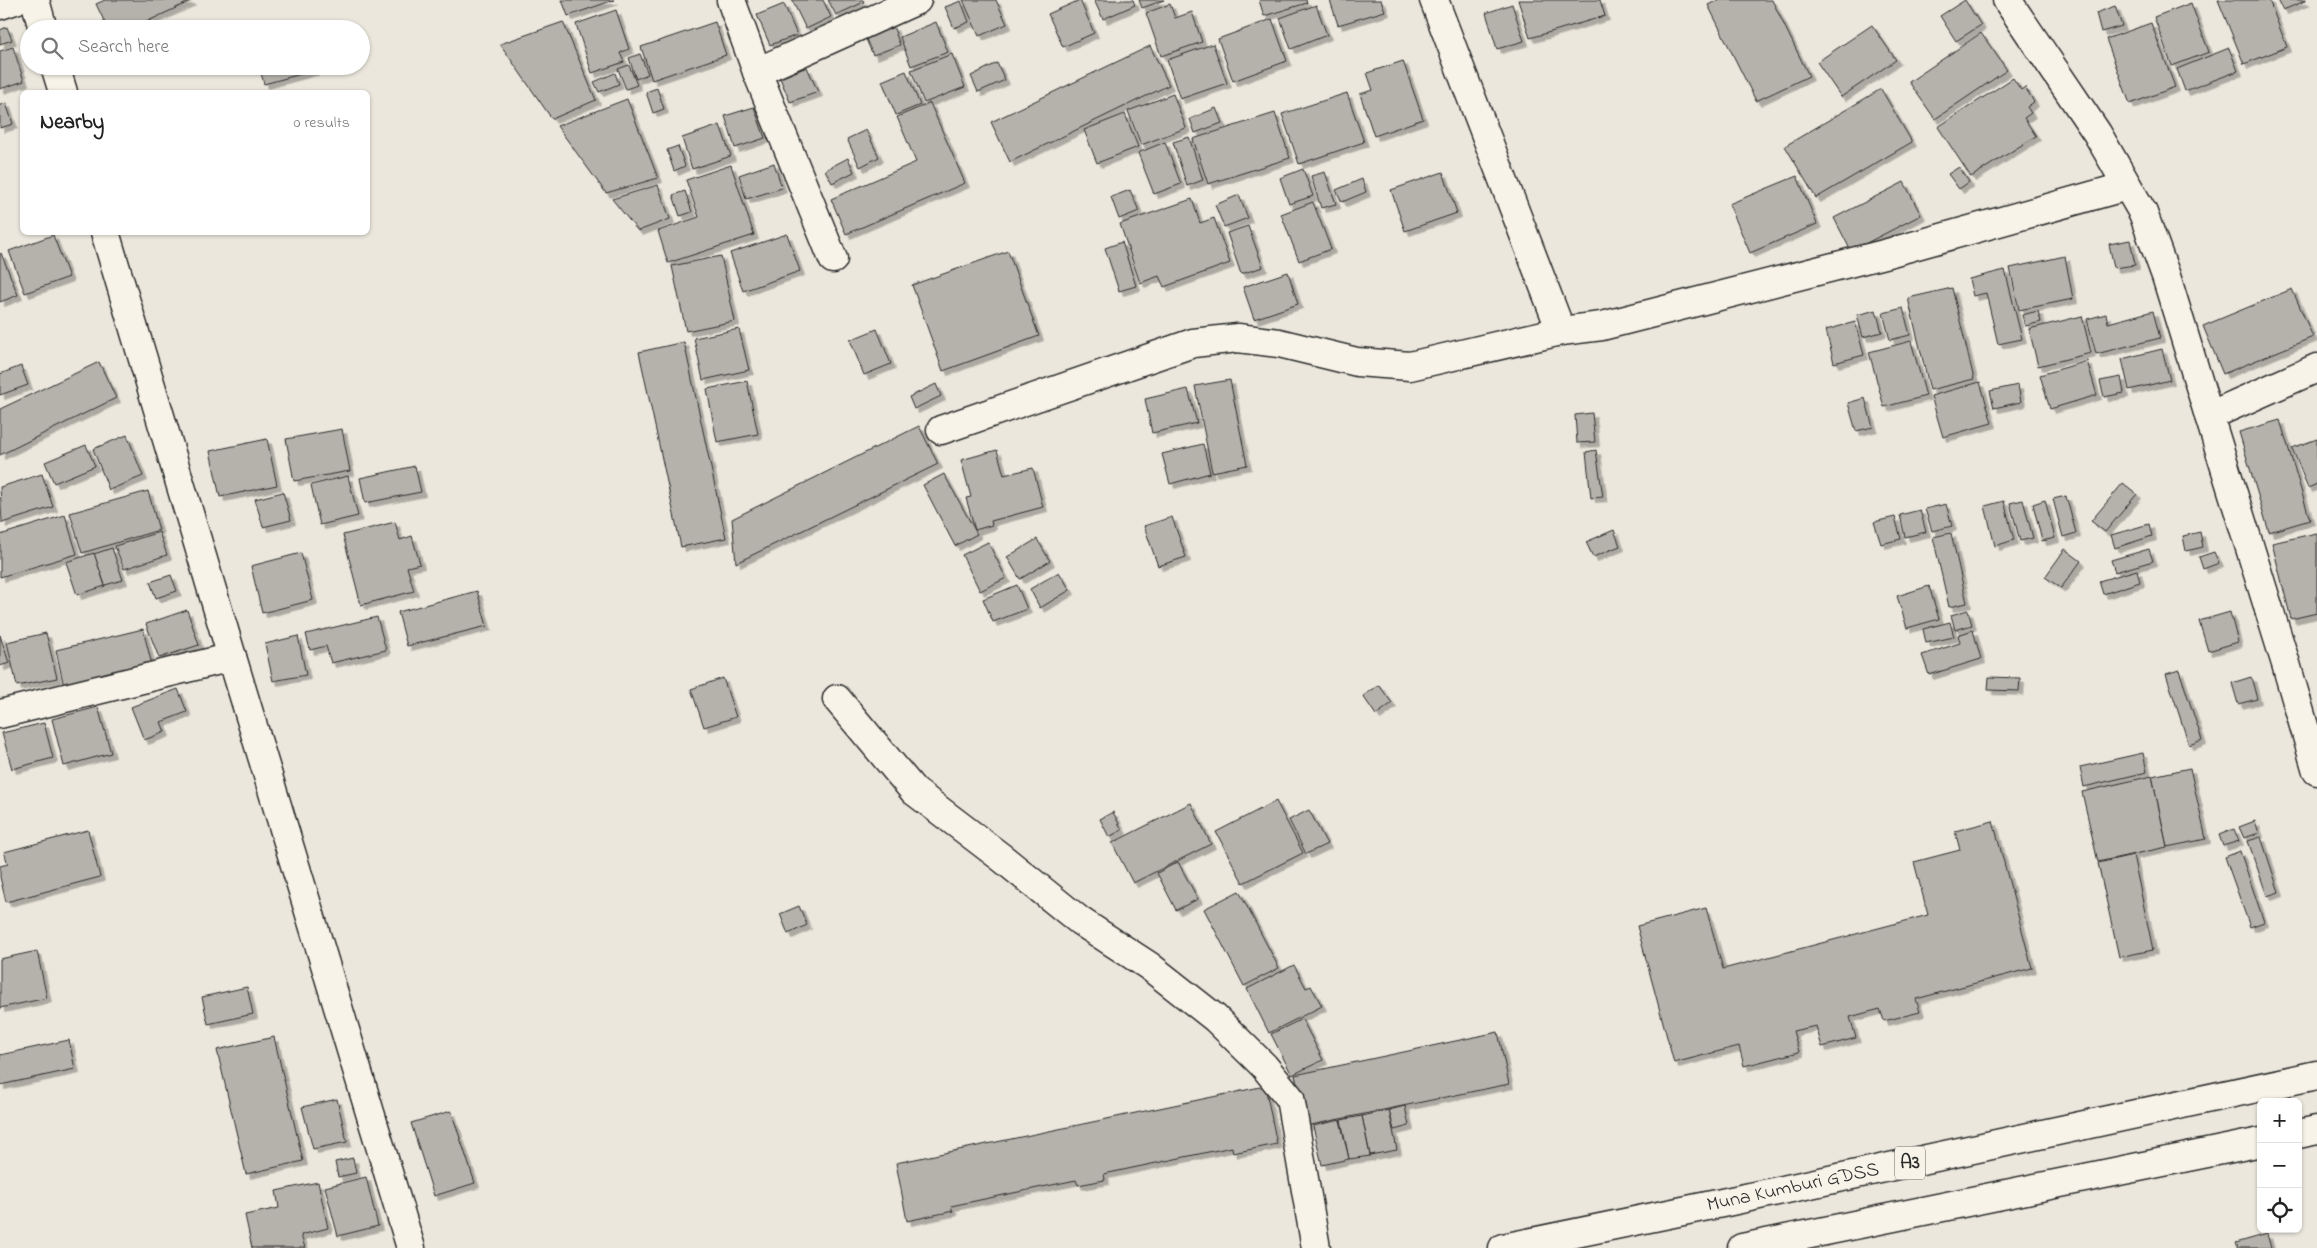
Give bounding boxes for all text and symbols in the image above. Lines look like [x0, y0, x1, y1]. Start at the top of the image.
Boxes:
search box [20, 20, 370, 75]
icon: search [38, 34, 66, 62]
text: Search here [78, 34, 169, 61]
text: Nearby [40, 108, 104, 138]
text: 0 results [294, 111, 350, 135]
map controls [2257, 1098, 2302, 1233]
button: + [2257, 1098, 2302, 1143]
button: − [2257, 1143, 2302, 1188]
road number: A3 [1895, 1146, 1925, 1180]
street label: Muna Kumburi GDSS [1704, 1156, 1882, 1220]
button: locate [2257, 1188, 2302, 1233]

